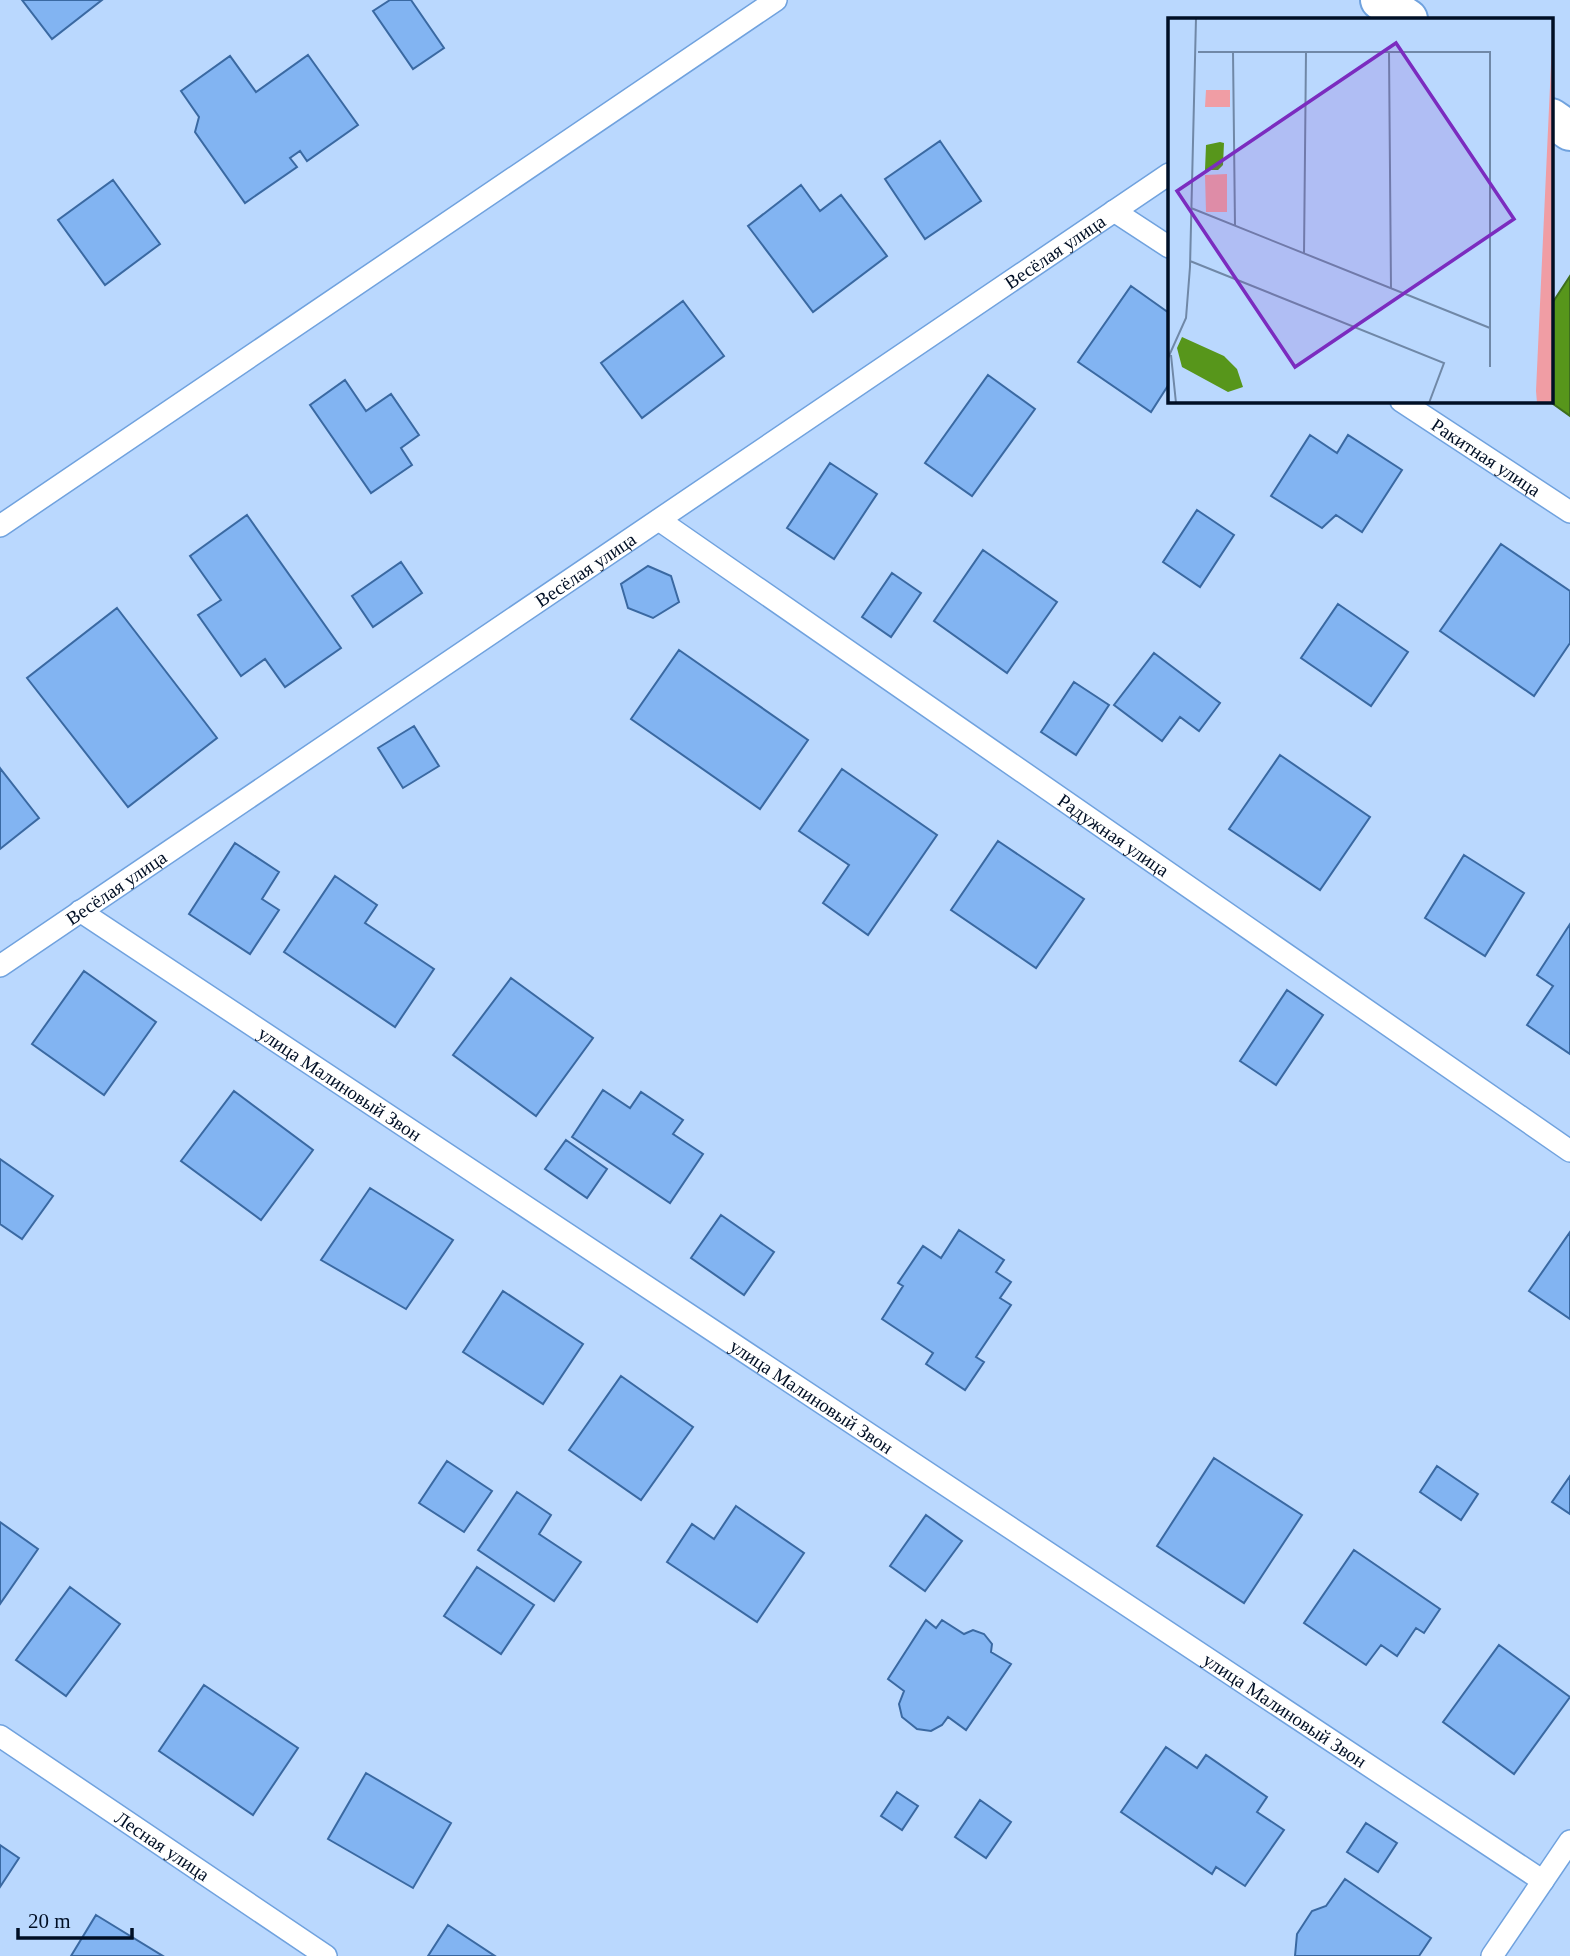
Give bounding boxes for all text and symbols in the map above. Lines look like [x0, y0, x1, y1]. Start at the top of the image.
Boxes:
inset map [1168, 18, 1552, 402]
street label: Весёлая улица [1000, 210, 1109, 293]
street label: Ракитная улица [1428, 414, 1545, 501]
street label: Весёлая улица [531, 528, 640, 611]
street label: Радужная улица [1054, 789, 1174, 881]
street label: Весёлая улица [62, 846, 171, 929]
street label: улица Малиновый Звон [255, 1022, 426, 1145]
street label: улица Малиновый Звон [726, 1335, 897, 1458]
street label: улица Малиновый Звон [1200, 1648, 1371, 1772]
street label: Лесная улица [111, 1806, 214, 1885]
scale bar [18, 1896, 131, 1940]
text: 20 m [28, 1909, 71, 1933]

